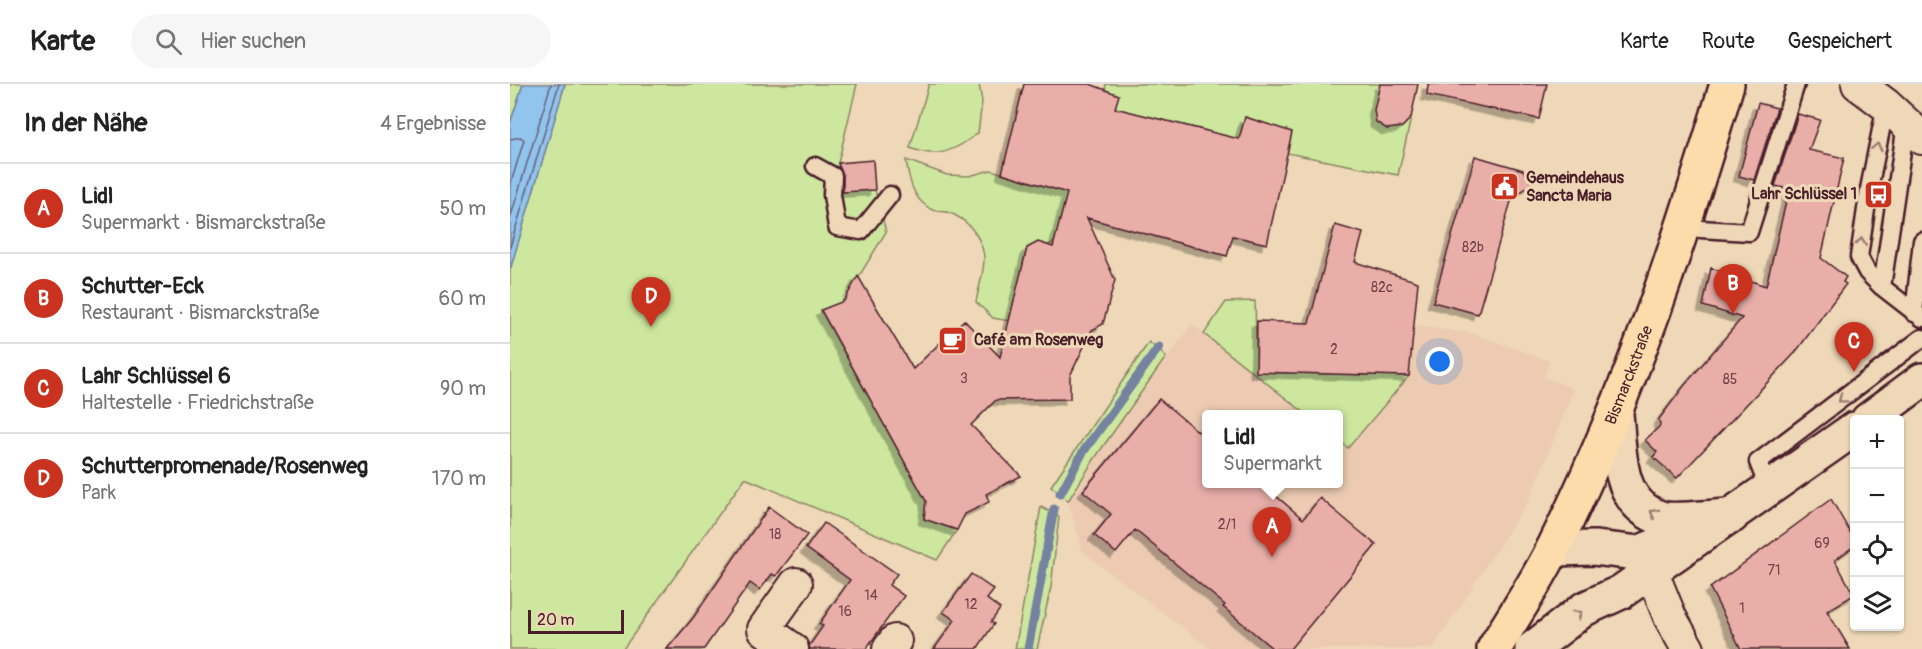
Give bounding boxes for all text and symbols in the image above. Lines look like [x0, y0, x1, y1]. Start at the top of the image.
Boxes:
search box [131, 14, 551, 68]
text: Karte [30, 24, 95, 59]
icon: search [152, 25, 185, 58]
text: Hier suchen [200, 27, 306, 55]
text: Karte [1620, 28, 1669, 55]
text: Route [1702, 28, 1755, 55]
text: Gespeichert [1788, 28, 1892, 55]
text: In der Nähe [24, 107, 147, 139]
text: 4 Ergebnisse [380, 111, 486, 136]
one-way arrow [1870, 142, 1883, 152]
place label: Gemeindehaus Sancta Maria [1526, 168, 1625, 206]
public building icon: Gemeindehaus Sancta Maria [1489, 171, 1521, 203]
bus stop icon: Lahr Schlüssel 1 [1862, 178, 1894, 210]
text: Lidl [81, 182, 113, 210]
place label: Lahr Schlüssel 1 [1751, 184, 1857, 204]
text: A [37, 196, 50, 221]
text: 50 m [439, 196, 486, 221]
text: Supermarkt · Bismarckstraße [81, 210, 326, 235]
one-way arrow [1855, 237, 1867, 247]
house number: 82b [1462, 239, 1484, 256]
pin: B [1714, 264, 1752, 314]
text: Schutter-Eck [81, 272, 204, 300]
pin: D [632, 278, 670, 327]
house number: 82c [1371, 279, 1393, 296]
text: B [38, 286, 49, 311]
text: 60 m [439, 286, 486, 311]
text: Restaurant · Bismarckstraße [81, 300, 319, 325]
pin: C [1834, 322, 1874, 372]
street label: Bismarckstraße [1601, 323, 1657, 428]
cafe icon: Café am Rosenweg [937, 324, 969, 356]
place label: Café am Rosenweg [974, 330, 1103, 350]
house number: 2 [1330, 341, 1338, 358]
your location [1425, 347, 1454, 376]
text: Lahr Schlüssel 6 [81, 362, 231, 390]
house number: 3 [960, 370, 968, 387]
house number: 85 [1723, 371, 1737, 388]
text: C [37, 376, 50, 401]
text: 90 m [440, 376, 486, 401]
text: Haltestelle · Friedrichstraße [81, 390, 314, 415]
one-way arrow [1837, 391, 1848, 402]
popup [1202, 410, 1343, 488]
map controls [1850, 415, 1904, 631]
button: + [1850, 415, 1904, 469]
text: Lidl [1223, 423, 1255, 451]
text: Supermarkt [1223, 451, 1322, 476]
text: Schutterpromenade/Rosenweg [81, 452, 368, 480]
text: D [37, 466, 50, 491]
text: 170 m [432, 466, 486, 491]
button: − [1850, 469, 1904, 523]
text: Park [81, 480, 116, 505]
pin: A [1252, 508, 1292, 557]
one-way arrow [1650, 509, 1660, 520]
house number: 2/1 [1218, 516, 1236, 533]
button: locate [1850, 523, 1904, 577]
house number: 18 [769, 526, 781, 543]
house number: 69 [1814, 535, 1830, 552]
house number: 71 [1768, 562, 1780, 579]
button: layers [1850, 577, 1904, 631]
house number: 14 [864, 587, 878, 604]
house number: 12 [964, 596, 978, 613]
house number: 1 [1739, 600, 1745, 617]
house number: 16 [838, 603, 852, 620]
scale bar [528, 607, 624, 634]
text: 20 m [537, 610, 575, 630]
one-way arrow [1572, 610, 1583, 621]

